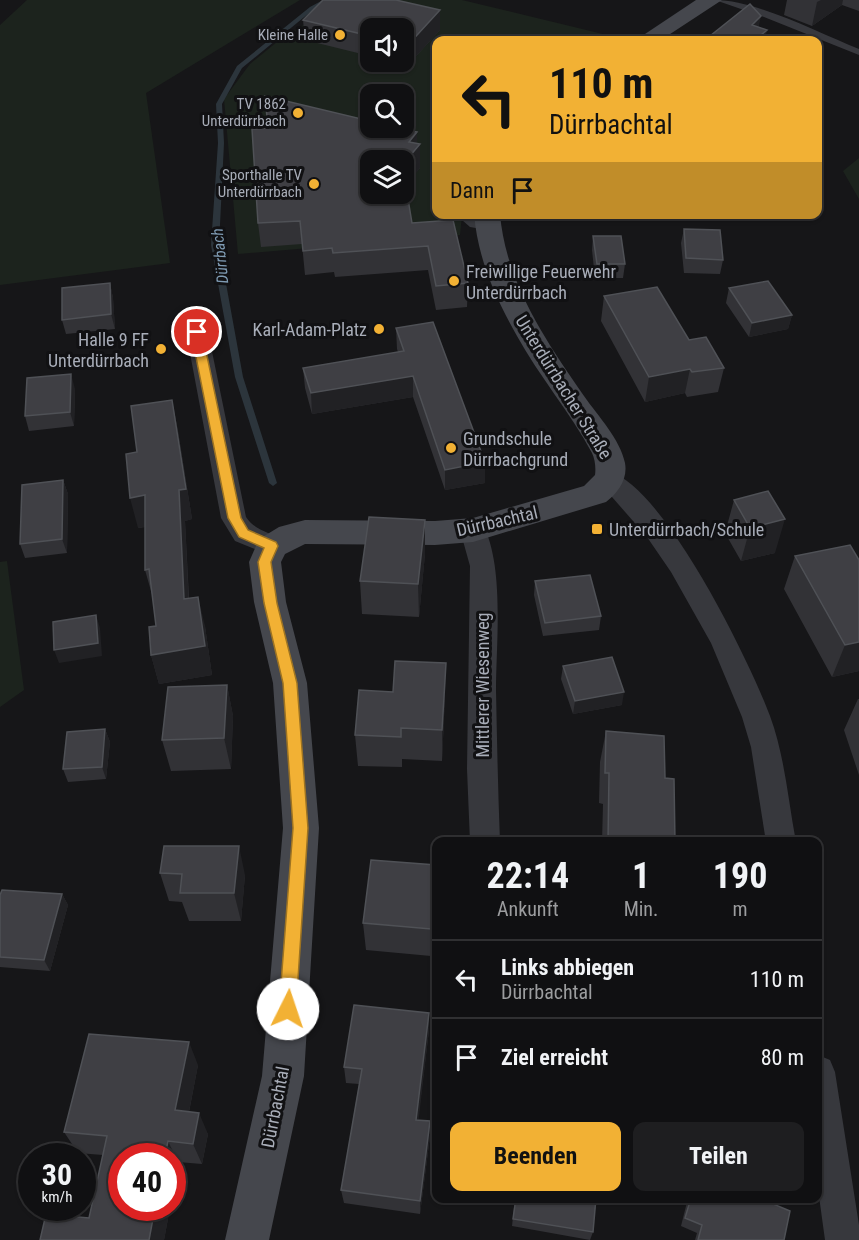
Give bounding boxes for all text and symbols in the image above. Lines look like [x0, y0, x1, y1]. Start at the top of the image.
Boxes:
map controls [360, 18, 414, 204]
button: sound [360, 18, 414, 72]
place label: Kleine Halle [258, 26, 328, 44]
marker: Kleine Halle [333, 28, 347, 42]
text: 110 m [549, 59, 654, 108]
icon: left [450, 60, 528, 138]
button: search [360, 84, 414, 138]
place label: TV 1862 Unterdürrbach [202, 95, 286, 130]
marker: TV 1862 Unterdürrbach [291, 106, 305, 120]
text: Dürrbachtal [549, 109, 673, 141]
button: layers [360, 150, 414, 204]
place label: Sporthalle TV Unterdürrbach [218, 166, 303, 201]
icon: arrive [506, 174, 539, 207]
marker: Sporthalle TV Unterdürrbach [307, 177, 321, 191]
text: Dann [450, 178, 494, 203]
water label: Dürrbach [208, 227, 232, 285]
place label: Freiwillige Feuerwehr Unterdürrbach [466, 261, 616, 303]
marker: Freiwillige Feuerwehr Unterdürrbach [447, 274, 461, 288]
pin [171, 306, 222, 357]
street label: Unterdürrbacher Straße [511, 311, 617, 463]
icon: arrive [180, 315, 213, 348]
place label: Karl-Adam-Platz [253, 319, 367, 340]
marker: Karl-Adam-Platz [372, 322, 386, 336]
place label: Halle 9 FF Unterdürrbach [48, 329, 149, 371]
marker: Halle 9 FF Unterdürrbach [154, 342, 168, 356]
place label: Grundschule Dürrbachgrund [463, 428, 568, 470]
marker: Grundschule Dürrbachgrund [444, 441, 458, 455]
street label: Dürrbachtal [454, 501, 540, 541]
place label: Unterdürrbach/Schule [609, 519, 764, 540]
marker: Unterdürrbach/Schule [590, 522, 604, 536]
street label: Mittlerer Wiesenweg [472, 613, 493, 757]
text: 22:14 [487, 855, 569, 897]
text: 1 [632, 855, 650, 897]
text: 190 [713, 855, 767, 897]
text: Ankunft [497, 897, 559, 921]
text: Min. [624, 897, 658, 921]
text: m [733, 897, 748, 921]
text: Links abbiegen [501, 955, 634, 980]
icon: left [450, 963, 483, 996]
text: 110 m [750, 967, 804, 992]
position arrow [256, 977, 320, 1041]
text: Dürrbachtal [501, 980, 593, 1004]
icon: arrive [450, 1041, 483, 1074]
text: Ziel erreicht [501, 1045, 608, 1070]
text: 80 m [761, 1045, 804, 1070]
street label: Dürrbachtal [257, 1064, 293, 1150]
button: Beenden [450, 1122, 621, 1191]
button: Teilen [633, 1122, 804, 1191]
speed limit sign: 40 [108, 1143, 186, 1221]
text: 30 [42, 1157, 72, 1192]
text: km/h [42, 1188, 72, 1206]

